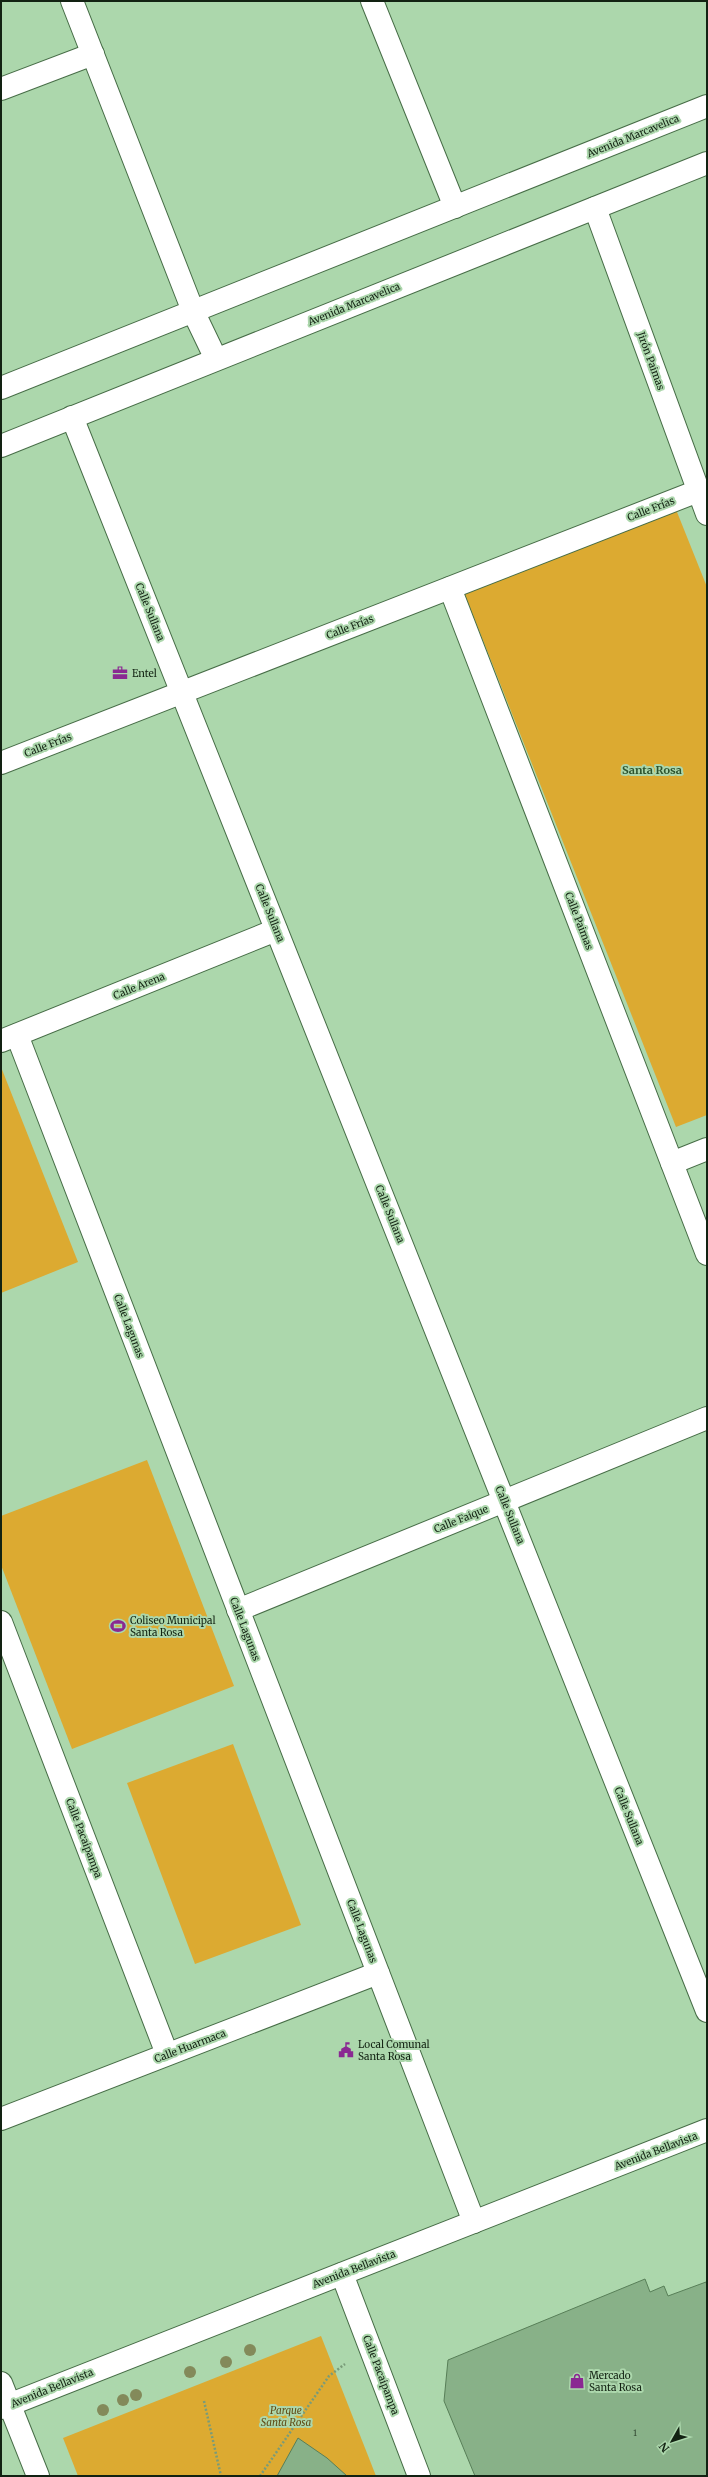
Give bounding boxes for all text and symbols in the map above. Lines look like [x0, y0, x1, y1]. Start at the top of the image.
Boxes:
street label: Avenida Marcavelica [584, 111, 682, 161]
street label: Avenida Marcavelica [305, 279, 403, 329]
street label: Jirón Paimas [634, 329, 668, 392]
street label: Calle Frías [625, 494, 677, 524]
street label: Calle Sullana [132, 581, 168, 644]
street label: Calle Frías [324, 612, 376, 642]
office icon: Entel [111, 664, 129, 682]
place label: Entel [132, 667, 157, 680]
street label: Calle Frías [22, 730, 74, 760]
district label: Santa Rosa [622, 763, 682, 777]
street label: Calle Sullana [252, 882, 288, 945]
street label: Calle Paimas [562, 890, 596, 952]
street label: Calle Arena [111, 970, 167, 1002]
street label: Calle Sullana [372, 1183, 408, 1246]
street label: Calle Lagunas [111, 1292, 147, 1360]
street label: Calle Sullana [492, 1484, 528, 1547]
street label: Calle Faique [432, 1502, 490, 1536]
street label: Calle Lagunas [227, 1595, 263, 1663]
place label: Coliseo Municipal Santa Rosa [130, 1614, 216, 1639]
sports icon: Coliseo Municipal Santa Rosa [109, 1617, 127, 1635]
street label: Calle Sullana [611, 1785, 647, 1848]
street label: Calle Pacaipampa [63, 1796, 105, 1880]
street label: Calle Lagunas [344, 1897, 380, 1965]
street label: Calle Huarmaca [152, 2026, 228, 2066]
place label: Local Comunal Santa Rosa [358, 2038, 430, 2063]
public building icon: Local Comunal Santa Rosa [337, 2041, 355, 2059]
street label: Avenida Bellavista [612, 2129, 700, 2173]
street label: Avenida Bellavista [310, 2247, 398, 2291]
street label: Calle Pacaipampa [360, 2333, 402, 2417]
street label: Avenida Bellavista [8, 2365, 96, 2411]
place label: Mercado Santa Rosa [589, 2369, 642, 2394]
shop icon: Mercado Santa Rosa [568, 2372, 586, 2390]
park label: Parque Santa Rosa [261, 2404, 311, 2429]
north arrow [652, 2421, 692, 2461]
house number: 1 [633, 2428, 637, 2438]
text: N [656, 2439, 672, 2455]

